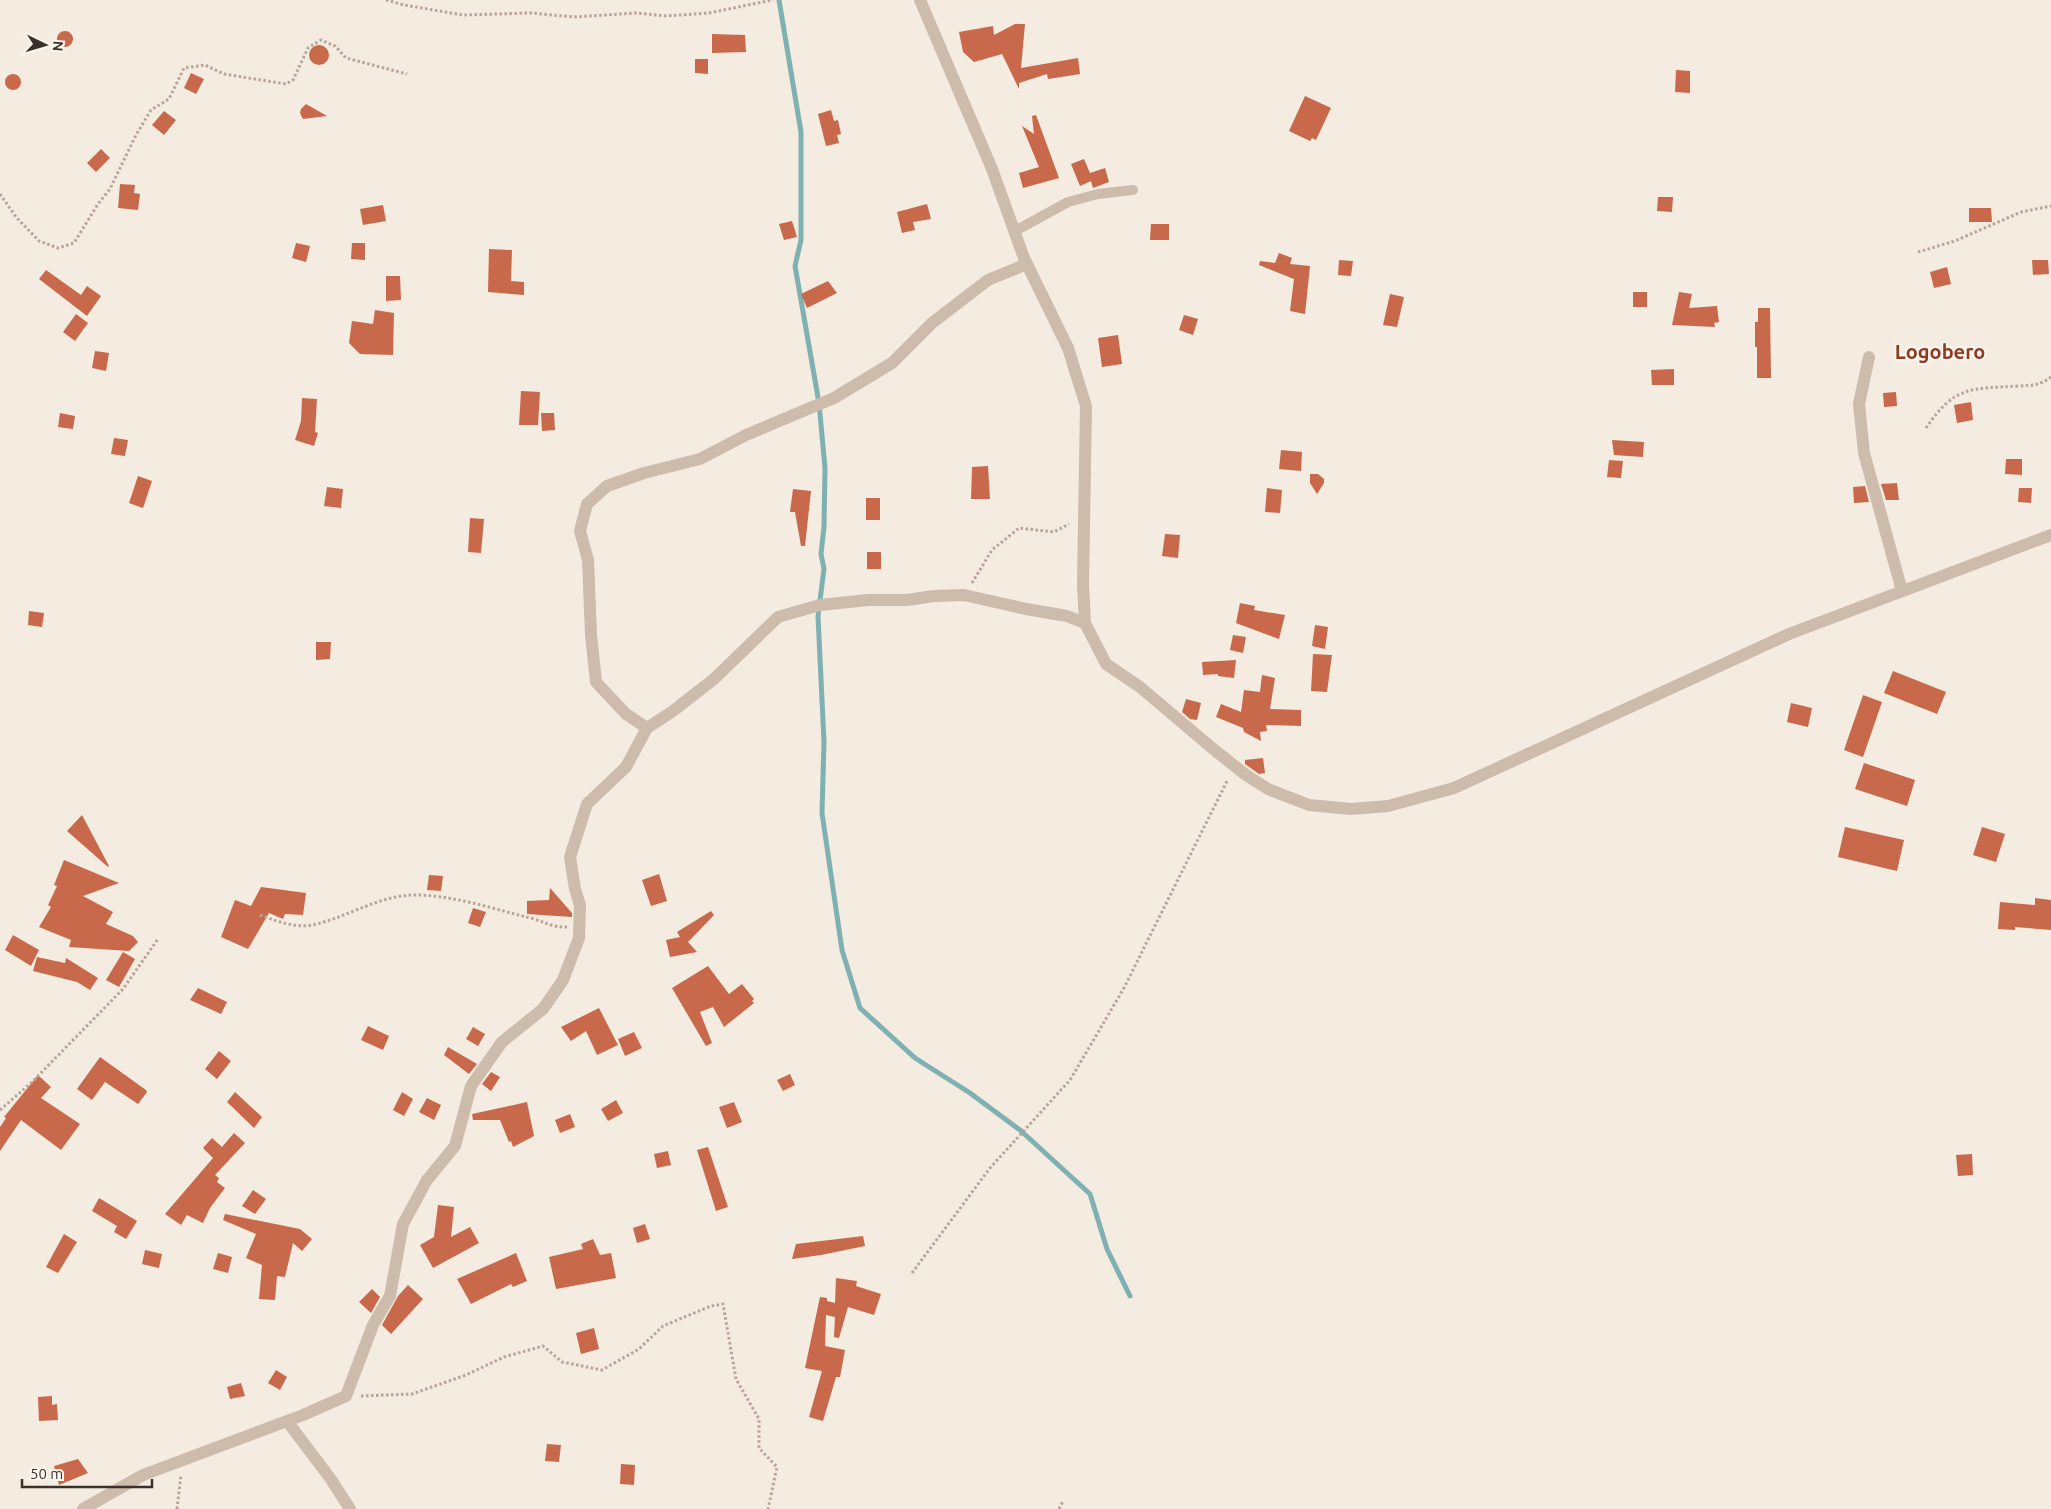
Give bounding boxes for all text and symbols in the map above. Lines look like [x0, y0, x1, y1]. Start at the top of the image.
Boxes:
north arrow [20, 20, 70, 70]
text: N [50, 40, 66, 52]
district label: Logobero [1895, 340, 1985, 363]
scale bar [22, 1456, 152, 1488]
text: 50 m [30, 1465, 63, 1482]

